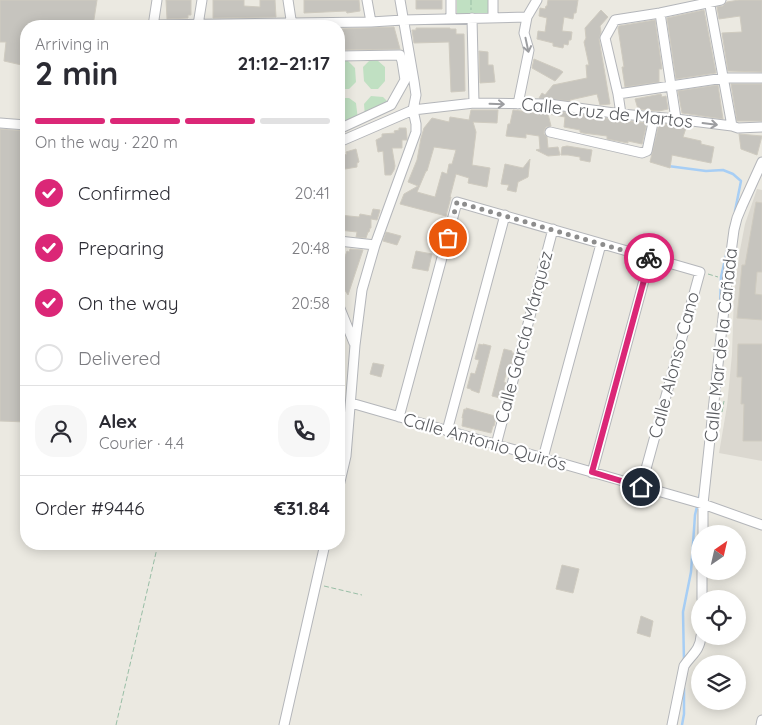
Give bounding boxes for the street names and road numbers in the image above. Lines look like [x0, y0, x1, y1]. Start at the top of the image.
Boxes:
street label: Calle Cruz de Martos [520, 92, 694, 133]
street label: Calle Mar de la Cañada [699, 247, 742, 443]
street label: Calle García Márquez [489, 248, 558, 425]
street label: Calle Alonso Cano [643, 289, 704, 441]
street label: Calle Antonio Quirós [401, 407, 570, 476]

